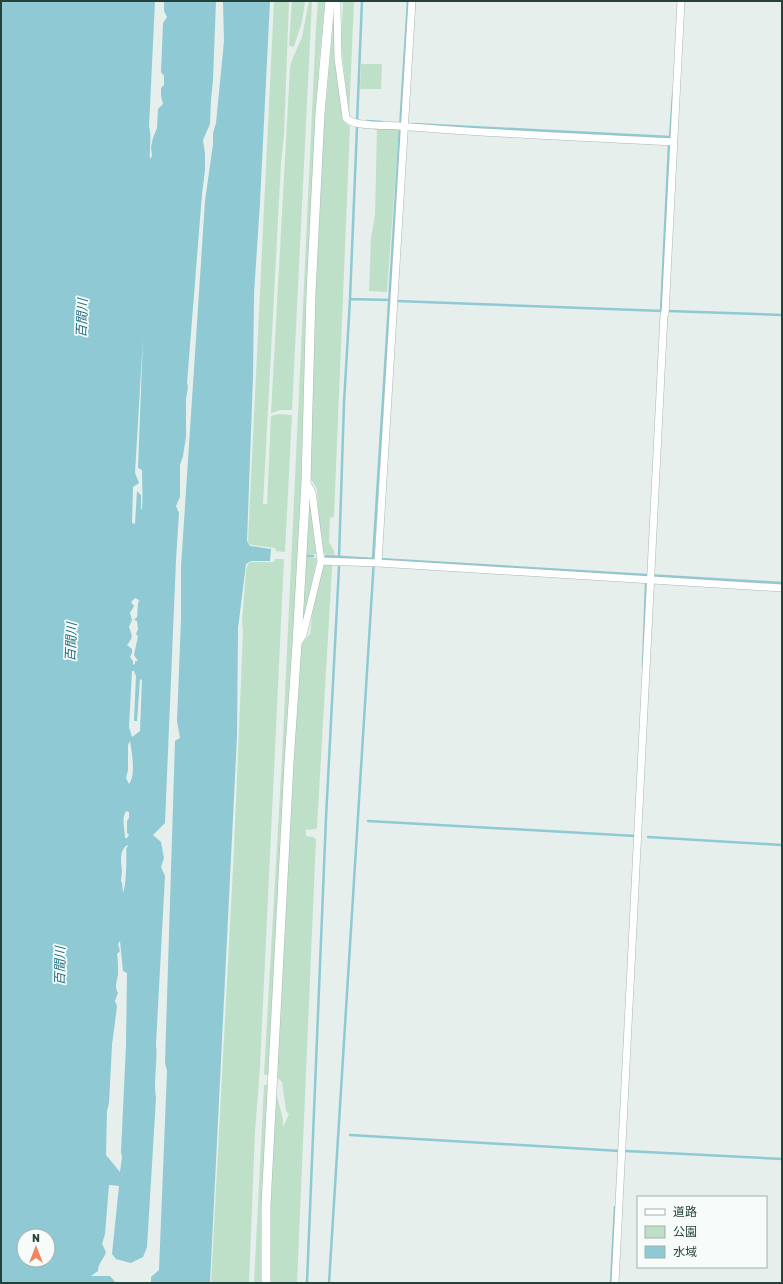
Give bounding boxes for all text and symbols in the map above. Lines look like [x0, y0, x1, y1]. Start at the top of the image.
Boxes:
water label: 百間川 [74, 296, 90, 338]
water label: 百間川 [63, 620, 79, 662]
water label: 百間川 [52, 944, 68, 986]
legend [637, 1196, 767, 1268]
text: 道路 [673, 1205, 697, 1219]
text: 公園 [673, 1225, 697, 1239]
north arrow [16, 1228, 56, 1268]
text: N [32, 1232, 40, 1245]
text: 水域 [673, 1245, 697, 1259]

